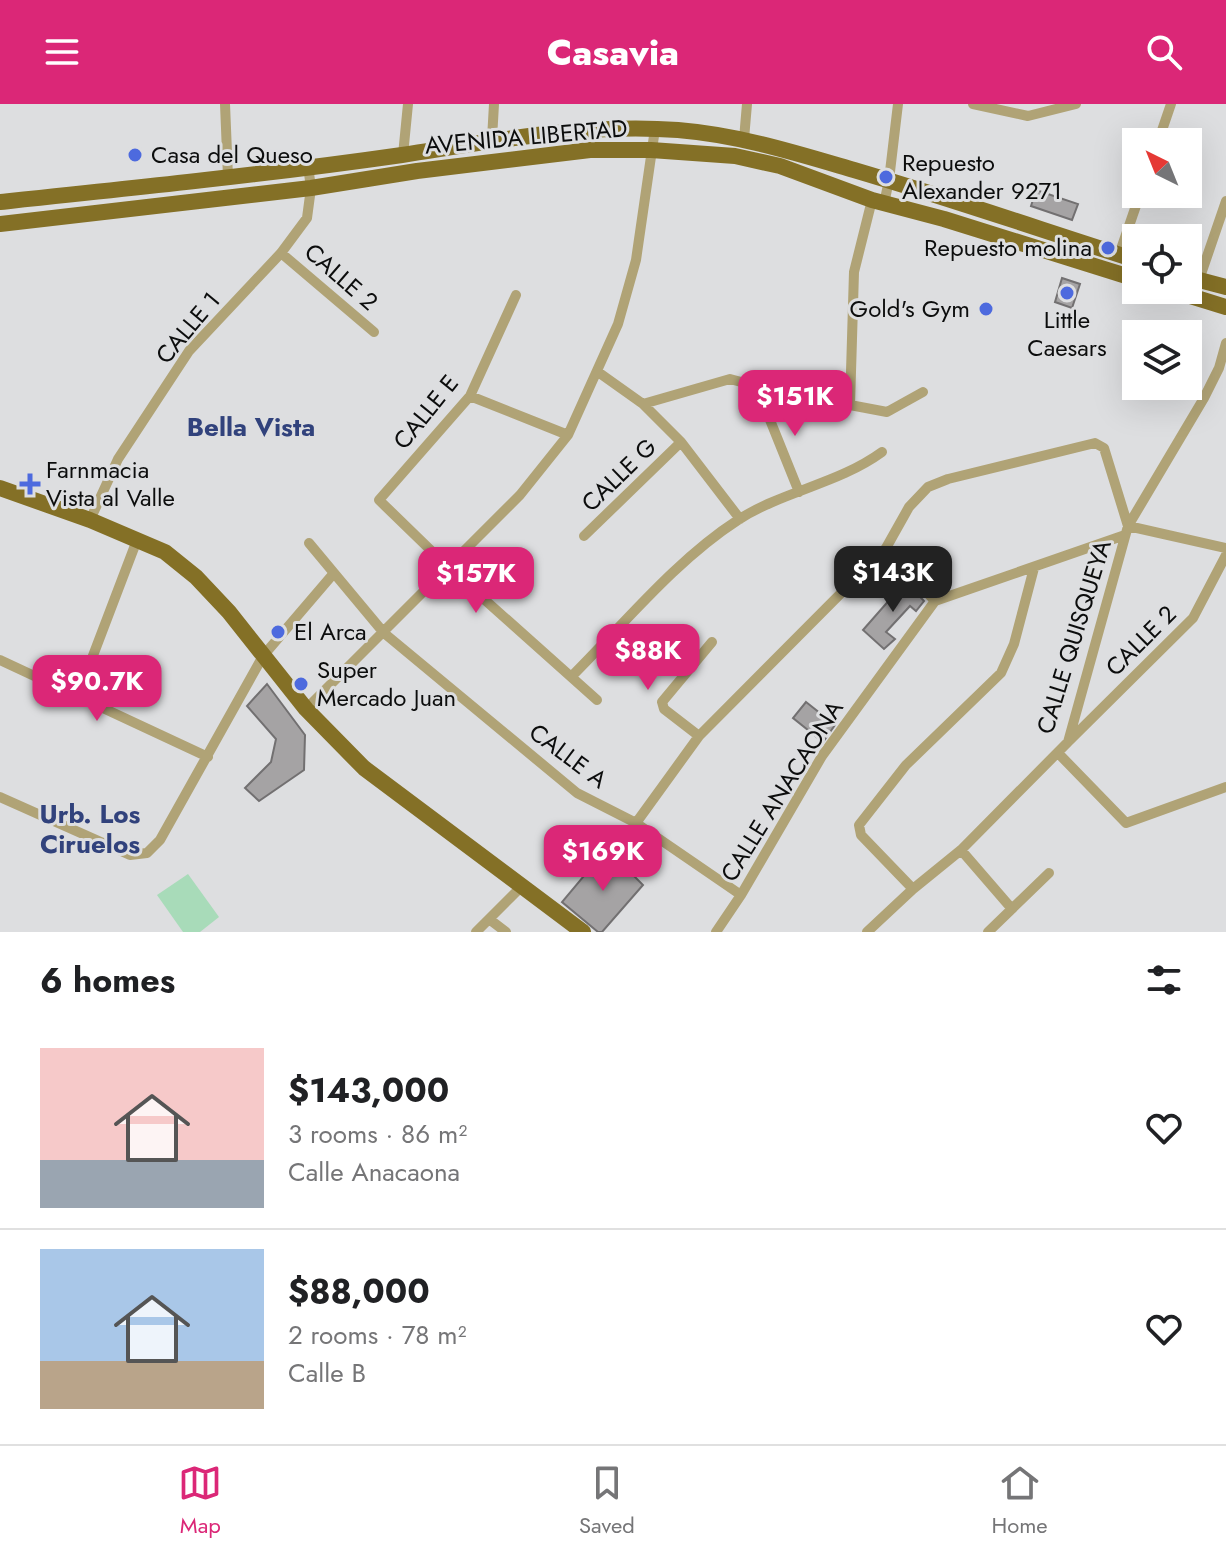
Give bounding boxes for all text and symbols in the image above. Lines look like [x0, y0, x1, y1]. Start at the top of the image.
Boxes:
text: Casavia [547, 26, 679, 78]
icon: menu [40, 30, 84, 74]
icon: search [1142, 30, 1186, 74]
street label: AVENIDA LIBERTAD [423, 110, 629, 163]
north arrow [1122, 128, 1202, 208]
map controls [1122, 128, 1202, 400]
place label: Casa del Queso [151, 137, 313, 172]
place label: Repuesto Alexander 9271 [902, 145, 1062, 208]
marker: Casa del Queso [126, 146, 144, 164]
marker: Repuesto Alexander 9271 [877, 168, 895, 186]
button: locate [1122, 224, 1202, 304]
place label: Repuesto molina [924, 230, 1092, 265]
street label: CALLE 2 [297, 235, 386, 319]
marker: Repuesto molina [1099, 239, 1117, 257]
street label: CALLE 1 [147, 284, 228, 371]
marker: Little Caesars [1058, 284, 1076, 302]
place label: Gold's Gym [850, 291, 970, 326]
marker: Gold's Gym [977, 300, 995, 318]
place label: Little Caesars [1027, 302, 1107, 365]
button: layers [1122, 320, 1202, 400]
street label: CALLE E [385, 367, 467, 457]
pin: $151K [739, 370, 851, 438]
text: $151K [756, 377, 834, 415]
district label: Bella Vista [187, 408, 315, 446]
street label: CALLE G [573, 430, 664, 519]
place label: Farnmacia Vista al Valle [46, 452, 175, 515]
marker: Farnmacia Vista al Valle [21, 475, 39, 493]
street label: CALLE QUISQUEYA [1027, 535, 1120, 738]
pin: $143K [837, 546, 949, 614]
pin: $157K [420, 547, 532, 615]
text: $143K [852, 553, 934, 591]
text: $157K [436, 554, 516, 592]
street label: CALLE 2 [1097, 597, 1184, 684]
place label: El Arca [294, 614, 367, 649]
marker: El Arca [269, 623, 287, 641]
pin: $88K [601, 624, 695, 692]
text: $88K [615, 631, 681, 669]
place label: Super Mercado Juan [317, 652, 456, 715]
pin: $90.7K [32, 655, 162, 723]
text: $90.7K [50, 662, 144, 700]
marker: Super Mercado Juan [292, 675, 310, 693]
street label: CALLE ANACAONA [712, 693, 852, 888]
street label: CALLE A [522, 715, 615, 797]
district label: Urb. Los Ciruelos [40, 795, 141, 863]
pin: $169K [547, 825, 659, 893]
text: $169K [562, 832, 644, 870]
text: 6 homes [40, 956, 175, 1005]
icon: filters [1142, 958, 1186, 1002]
text: $143,000 [288, 1066, 449, 1115]
icon: home [104, 1080, 200, 1176]
icon: heart [1142, 1106, 1186, 1150]
text: 3 rooms · 86 m² [288, 1115, 467, 1153]
text: Calle Anacaona [288, 1153, 460, 1191]
text: $88,000 [288, 1267, 430, 1316]
icon: home [104, 1281, 200, 1377]
icon: heart [1142, 1307, 1186, 1351]
text: 2 rooms · 78 m² [288, 1316, 467, 1354]
text: Calle B [288, 1354, 366, 1392]
tab: Map [178, 1461, 222, 1541]
tab: Saved [579, 1461, 635, 1541]
tab: Home [991, 1461, 1048, 1541]

